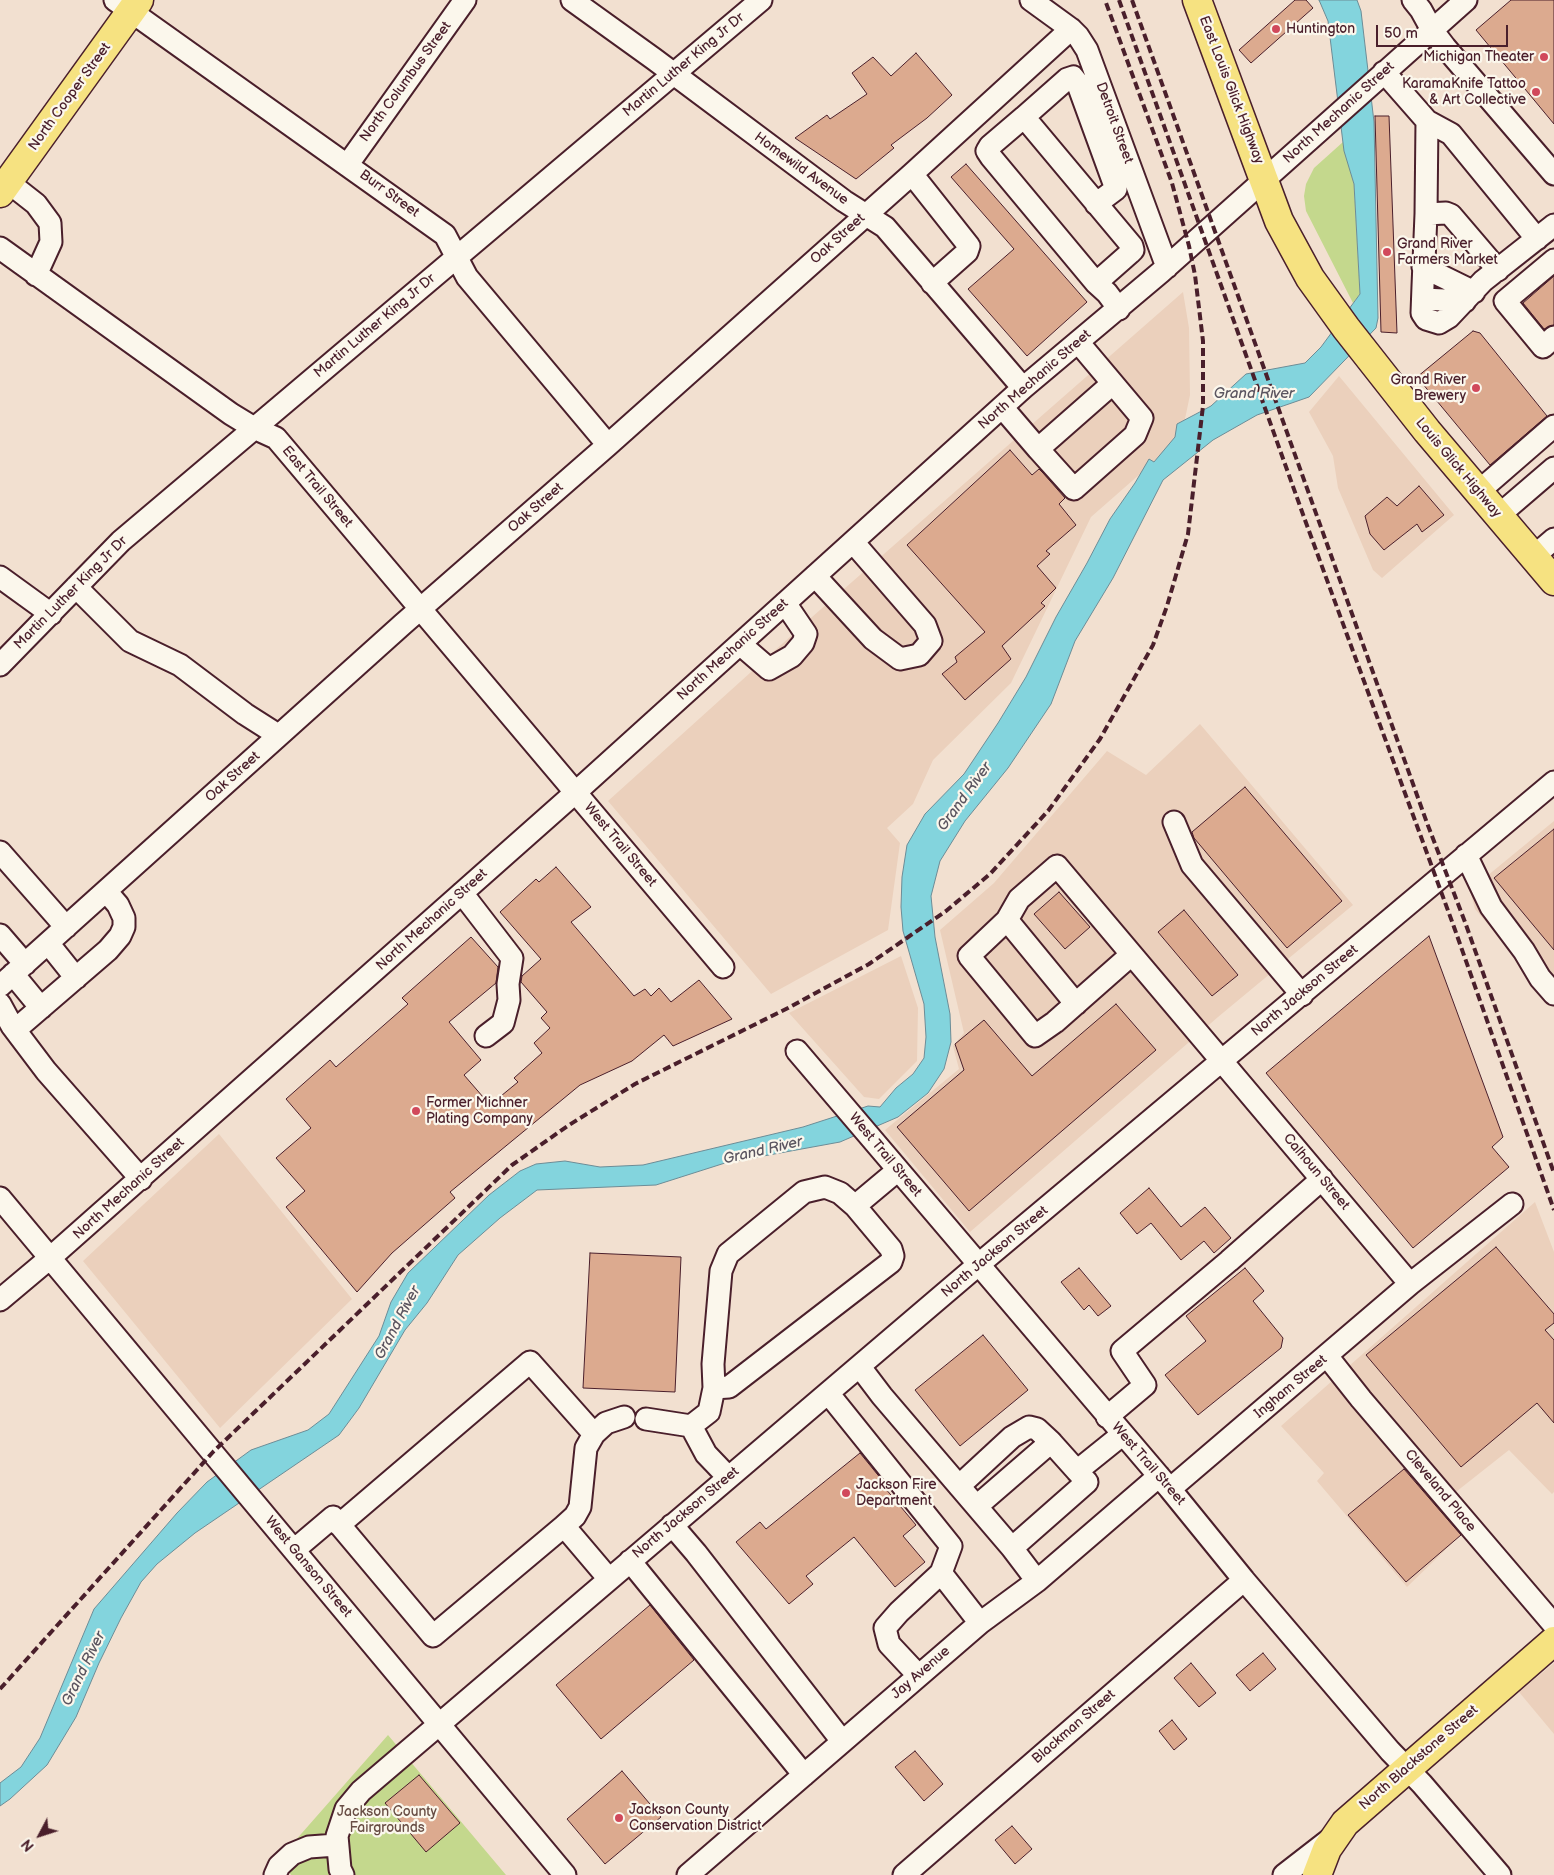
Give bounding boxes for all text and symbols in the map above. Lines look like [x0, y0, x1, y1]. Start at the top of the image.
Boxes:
street label: Martin Luther King Jr Dr [620, 9, 748, 121]
street label: East Louis Glick Highway [1195, 14, 1267, 166]
scale bar [1379, 15, 1512, 47]
street label: North Columbus Street [357, 19, 455, 145]
place label: Huntington [1286, 21, 1355, 37]
marker: Huntington [1270, 23, 1282, 35]
text: 50 m [1384, 24, 1418, 43]
street label: North Cooper Street [25, 40, 115, 154]
place label: Michigan Theater [1423, 49, 1534, 65]
marker: Michigan Theater [1538, 51, 1550, 63]
street label: North Mechanic Street [1280, 59, 1398, 167]
place label: KaramaKnife Tattoo & Art Collective [1402, 76, 1526, 108]
street label: Detroit Street [1092, 80, 1136, 166]
marker: KaramaKnife Tattoo & Art Collective [1530, 86, 1542, 98]
street label: Homewild Avenue [751, 129, 851, 209]
street label: Burr Street [356, 167, 422, 221]
street label: Oak Street [807, 210, 869, 268]
place label: Grand River Farmers Market [1397, 236, 1498, 268]
marker: Grand River Farmers Market [1381, 246, 1393, 258]
street label: Martin Luther King Jr Dr [311, 270, 439, 382]
street label: North Mechanic Street [975, 326, 1095, 434]
place label: Grand River Brewery [1390, 372, 1466, 404]
marker: Grand River Brewery [1470, 382, 1482, 394]
water label: Grand River [1214, 385, 1294, 403]
street label: Louis Glick Highway [1411, 415, 1505, 521]
street label: East Trail Street [278, 443, 356, 531]
street label: Oak Street [505, 480, 567, 536]
street label: Martin Luther King Jr Dr [11, 533, 131, 653]
street label: North Mechanic Street [674, 596, 792, 704]
street label: Oak Street [202, 748, 264, 806]
water label: Grand River [934, 759, 996, 835]
street label: West Trail Street [580, 800, 660, 890]
street label: North Mechanic Street [373, 866, 491, 974]
street label: North Jackson Street [1248, 942, 1362, 1040]
place label: Former Michner Plating Company [426, 1095, 533, 1128]
marker: Former Michner Plating Company [410, 1105, 422, 1117]
street label: West Trail Street [845, 1110, 925, 1200]
street label: Calhoun Street [1279, 1130, 1353, 1214]
water label: Grand River [722, 1133, 804, 1169]
street label: North Mechanic Street [70, 1135, 188, 1243]
street label: North Jackson Street [938, 1203, 1052, 1301]
water label: Grand River [371, 1283, 425, 1363]
street label: Ingham Street [1251, 1352, 1331, 1422]
street label: West Trail Street [1107, 1419, 1189, 1509]
street label: Cleveland Place [1401, 1446, 1479, 1536]
street label: North Jackson Street [629, 1464, 743, 1562]
place label: Jackson Fire Department [856, 1477, 937, 1510]
marker: Jackson Fire Department [840, 1487, 852, 1499]
street label: West Ganson Street [261, 1513, 355, 1621]
water label: Grand River [58, 1629, 110, 1709]
street label: Jay Avenue [888, 1643, 954, 1703]
street label: Blackman Street [1029, 1686, 1119, 1768]
street label: North Blackstone Street [1356, 1702, 1482, 1814]
place label: Jackson County Conservation District [629, 1802, 762, 1834]
park label: Jackson County Fairgrounds [337, 1804, 437, 1836]
north arrow [15, 1810, 65, 1860]
marker: Jackson County Conservation District [613, 1812, 625, 1824]
text: N [18, 1835, 38, 1854]

